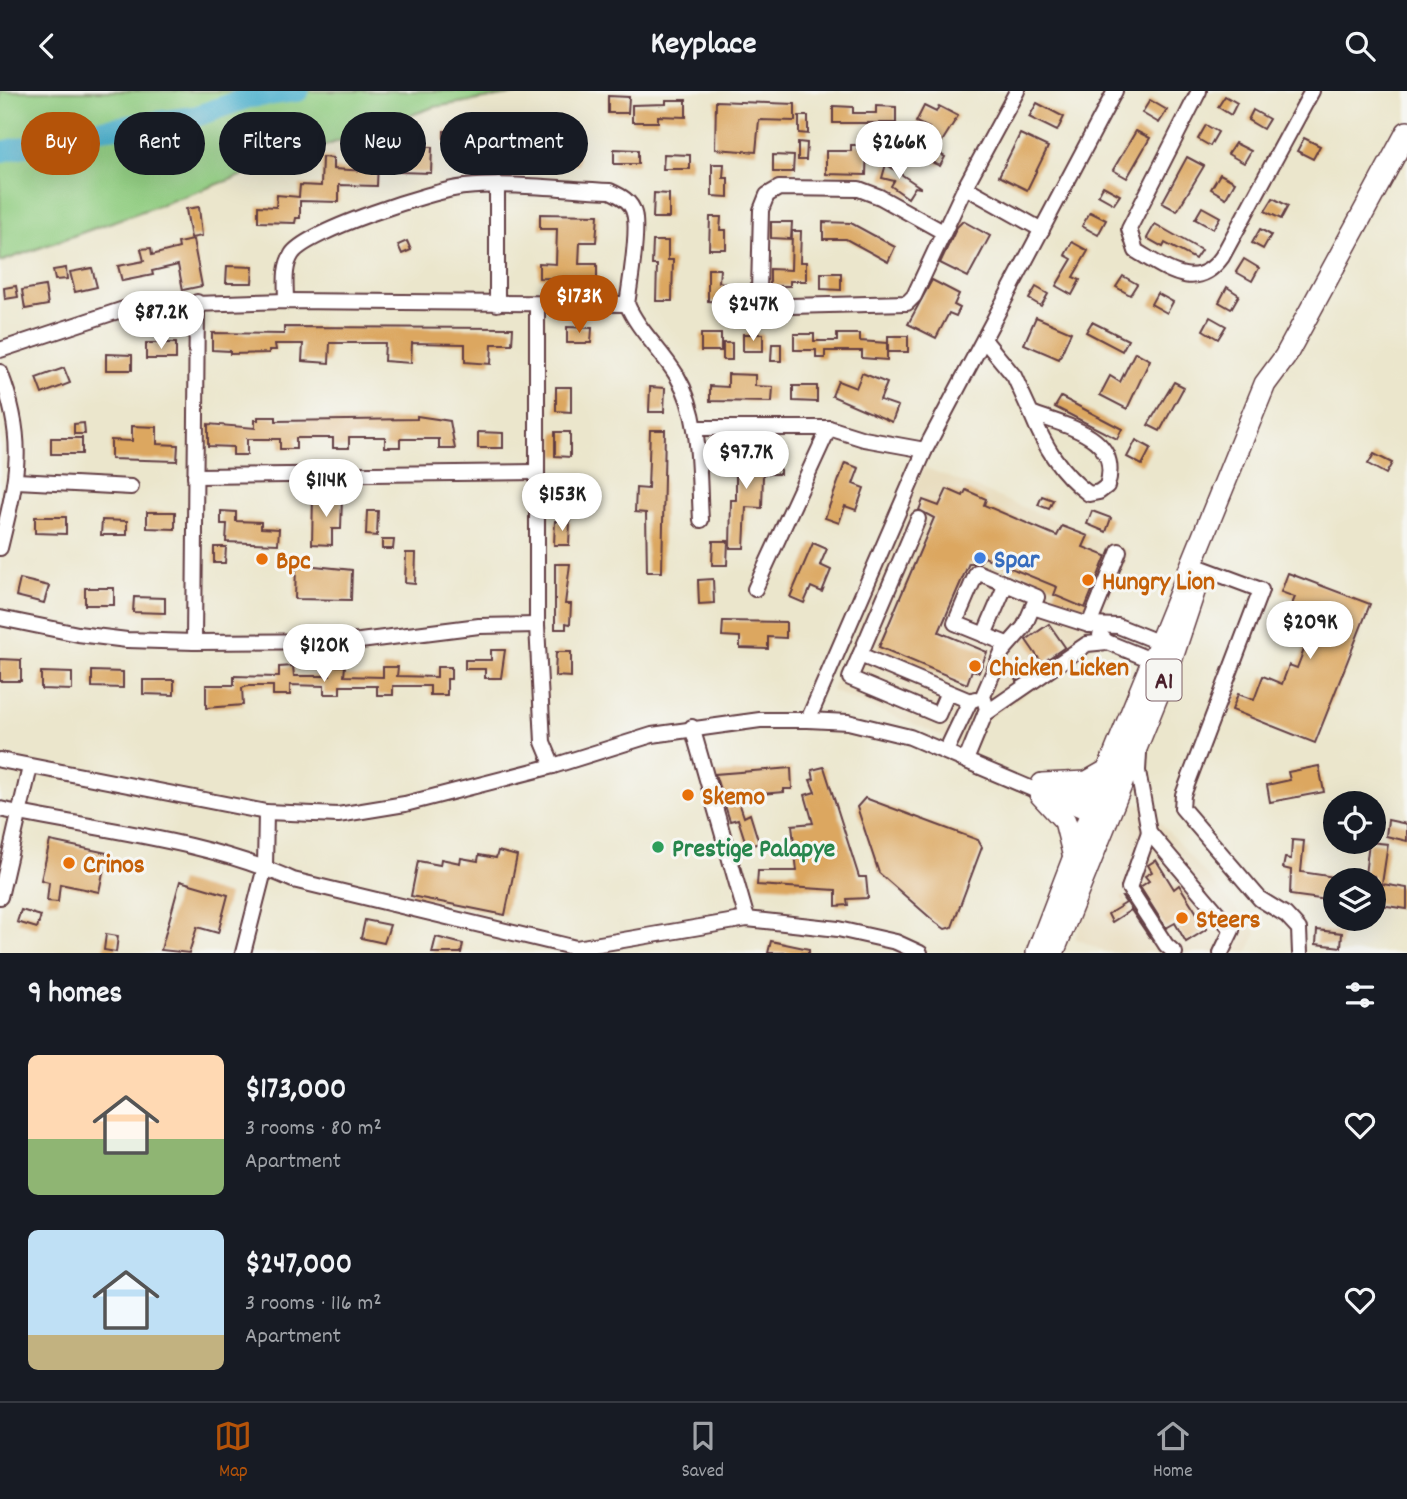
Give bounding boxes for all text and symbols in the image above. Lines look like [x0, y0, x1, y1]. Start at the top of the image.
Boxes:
text: Keyplace [650, 23, 757, 69]
icon: back [28, 27, 66, 65]
icon: search [1341, 27, 1379, 65]
chip: Buy [21, 112, 100, 175]
chip: Rent [114, 112, 205, 175]
chip: Filters [219, 112, 326, 175]
chip: New [340, 112, 426, 175]
chip: Apartment [440, 112, 588, 175]
pin: $266K [850, 122, 948, 181]
text: $266K [872, 127, 926, 160]
pin: $173K [530, 275, 628, 335]
text: $173K [556, 281, 602, 314]
pin: $247K [704, 283, 802, 343]
text: $247K [728, 289, 778, 322]
pin: $87.2K [104, 292, 218, 351]
text: $87.2K [134, 297, 188, 330]
pin: $97.7K [689, 431, 803, 491]
text: $97.7K [719, 437, 773, 470]
pin: $114K [277, 459, 375, 519]
text: $114K [305, 465, 347, 498]
pin: $153K [513, 473, 611, 533]
text: $153K [538, 479, 586, 512]
place label: Spar [994, 543, 1040, 580]
place label: Bpc [276, 544, 311, 581]
marker: Spar [972, 550, 988, 566]
marker: Bpc [254, 551, 270, 567]
place label: Hungry Lion [1102, 565, 1215, 602]
marker: Hungry Lion [1080, 572, 1096, 588]
pin: $209K [1261, 601, 1359, 661]
text: $209K [1282, 607, 1338, 640]
pin: $120K [275, 625, 373, 684]
text: $120K [299, 630, 349, 663]
place label: Chicken Licken [989, 651, 1129, 688]
marker: Chicken Licken [967, 658, 983, 674]
road number: A1 [1146, 659, 1182, 701]
place label: Skemo [702, 780, 765, 817]
marker: Skemo [680, 787, 696, 803]
map controls [1323, 791, 1386, 931]
button: locate [1323, 791, 1386, 854]
place label: Prestige Palapye [672, 832, 835, 869]
marker: Prestige Palapye [650, 839, 666, 855]
place label: Crinos [83, 848, 145, 885]
marker: Crinos [61, 855, 77, 871]
button: layers [1323, 868, 1386, 931]
place label: Steers [1196, 903, 1261, 940]
marker: Steers [1174, 910, 1190, 926]
text: 9 homes [28, 974, 122, 1017]
icon: filters [1341, 976, 1379, 1014]
text: $173,000 [245, 1070, 346, 1113]
icon: home [84, 1083, 168, 1167]
icon: heart [1341, 1106, 1379, 1144]
text: 3 rooms · 80 m² [245, 1113, 382, 1146]
text: Apartment [245, 1146, 341, 1179]
text: $247,000 [245, 1245, 352, 1288]
icon: home [84, 1258, 168, 1342]
icon: heart [1341, 1281, 1379, 1319]
text: 3 rooms · 116 m² [245, 1288, 382, 1321]
text: Apartment [245, 1321, 341, 1354]
tab: Map [214, 1417, 252, 1486]
tab: Saved [681, 1417, 724, 1486]
tab: Home [1153, 1417, 1193, 1486]

